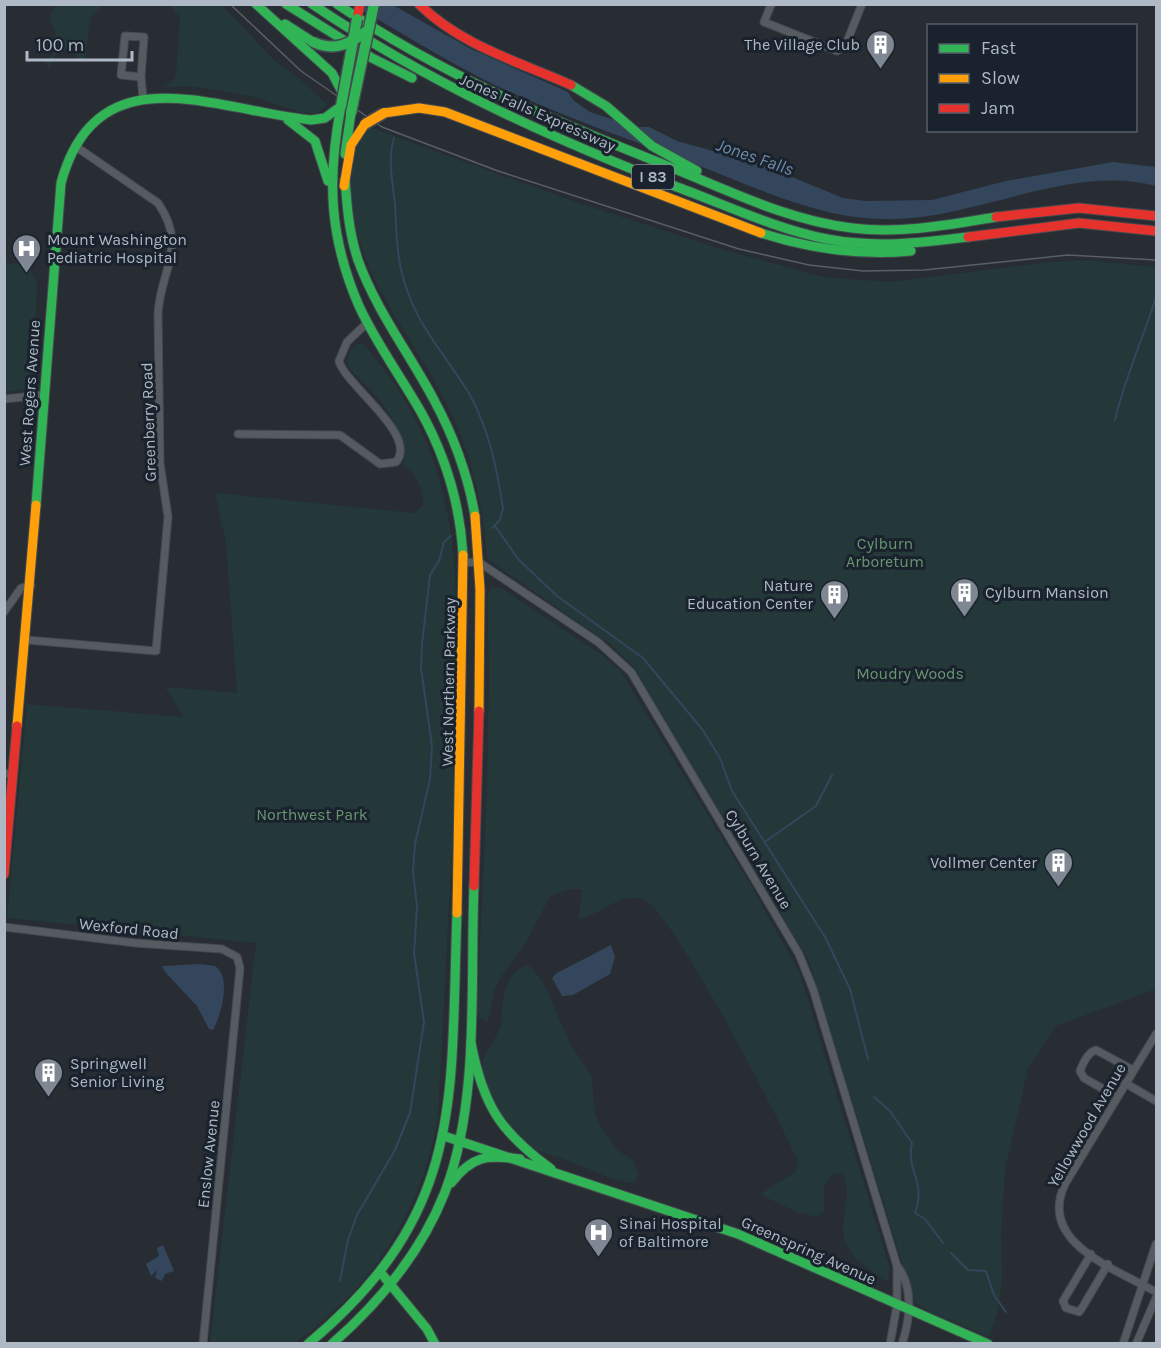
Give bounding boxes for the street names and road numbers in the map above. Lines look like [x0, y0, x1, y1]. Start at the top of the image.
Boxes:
street label: Jones Falls Expressway [457, 70, 619, 156]
road number: I 83 [632, 165, 674, 189]
street label: West Rogers Avenue [15, 319, 44, 467]
street label: Greenberry Road [137, 362, 160, 482]
street label: West Northern Parkway [438, 597, 459, 767]
street label: Cylburn Avenue [721, 806, 796, 912]
street label: Wexford Road [78, 914, 180, 943]
street label: Yellowwood Avenue [1043, 1060, 1130, 1191]
street label: Enslow Avenue [193, 1099, 224, 1209]
street label: Greenspring Avenue [738, 1212, 879, 1289]

